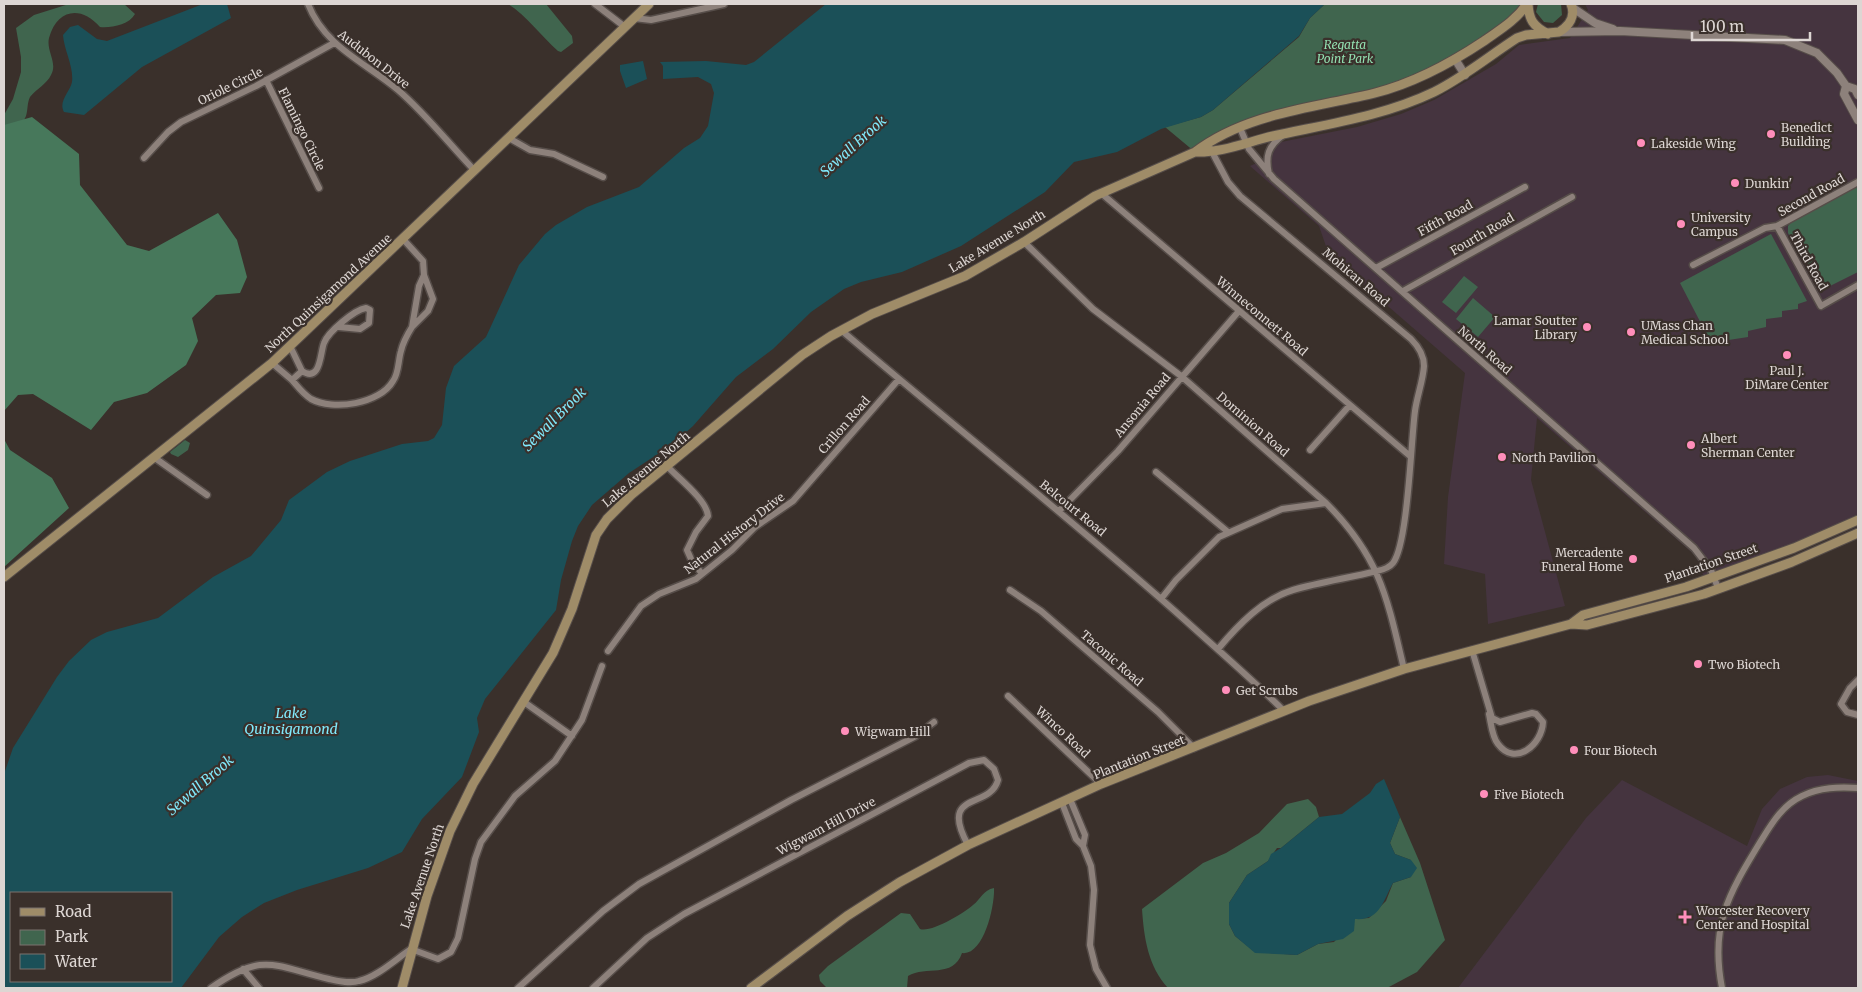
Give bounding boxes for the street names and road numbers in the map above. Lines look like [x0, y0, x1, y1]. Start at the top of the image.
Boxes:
street label: Audubon Drive [334, 26, 413, 92]
street label: Oriole Circle [195, 64, 265, 108]
street label: Flamingo Circle [275, 85, 329, 173]
street label: Second Road [1775, 171, 1847, 219]
street label: Fifth Road [1415, 197, 1475, 239]
street label: Lake Avenue North [946, 206, 1048, 276]
street label: Fourth Road [1447, 210, 1517, 258]
street label: Third Road [1787, 229, 1831, 293]
street label: North Quinsigamond Avenue [262, 230, 394, 356]
street label: Mohican Road [1319, 245, 1393, 309]
street label: Winneconnett Road [1212, 273, 1311, 359]
street label: North Road [1455, 323, 1515, 377]
street label: Ansonia Road [1110, 370, 1173, 441]
street label: Dominion Road [1214, 389, 1292, 459]
street label: Crillon Road [815, 393, 873, 457]
street label: Lake Avenue North [599, 428, 693, 510]
street label: Belcourt Road [1037, 477, 1109, 539]
street label: Natural History Drive [681, 489, 787, 577]
street label: Plantation Street [1663, 540, 1760, 586]
street label: Taconic Road [1078, 627, 1146, 689]
street label: Winco Road [1032, 702, 1093, 761]
street label: Plantation Street [1091, 732, 1187, 782]
street label: Wigwam Hill Drive [773, 794, 878, 859]
street label: Lake Avenue North [397, 822, 447, 930]

